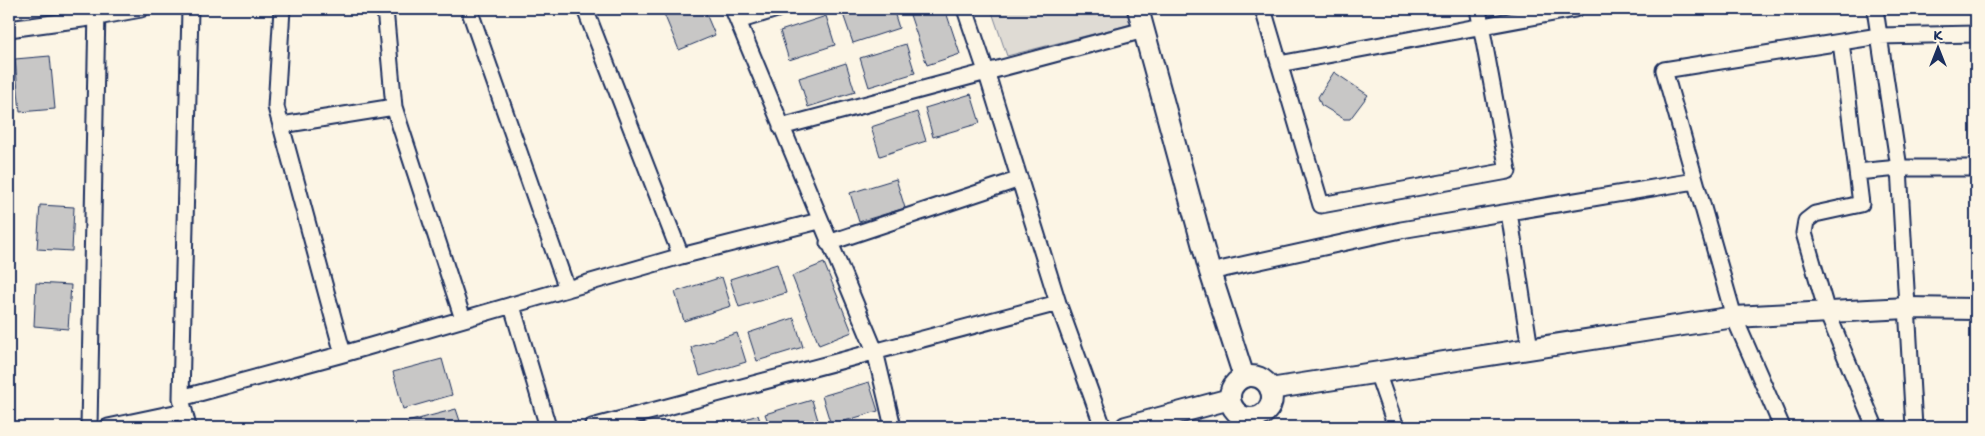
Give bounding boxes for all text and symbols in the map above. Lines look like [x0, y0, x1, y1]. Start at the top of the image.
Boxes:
north arrow [1912, 22, 1962, 72]
text: K [1933, 26, 1943, 44]

